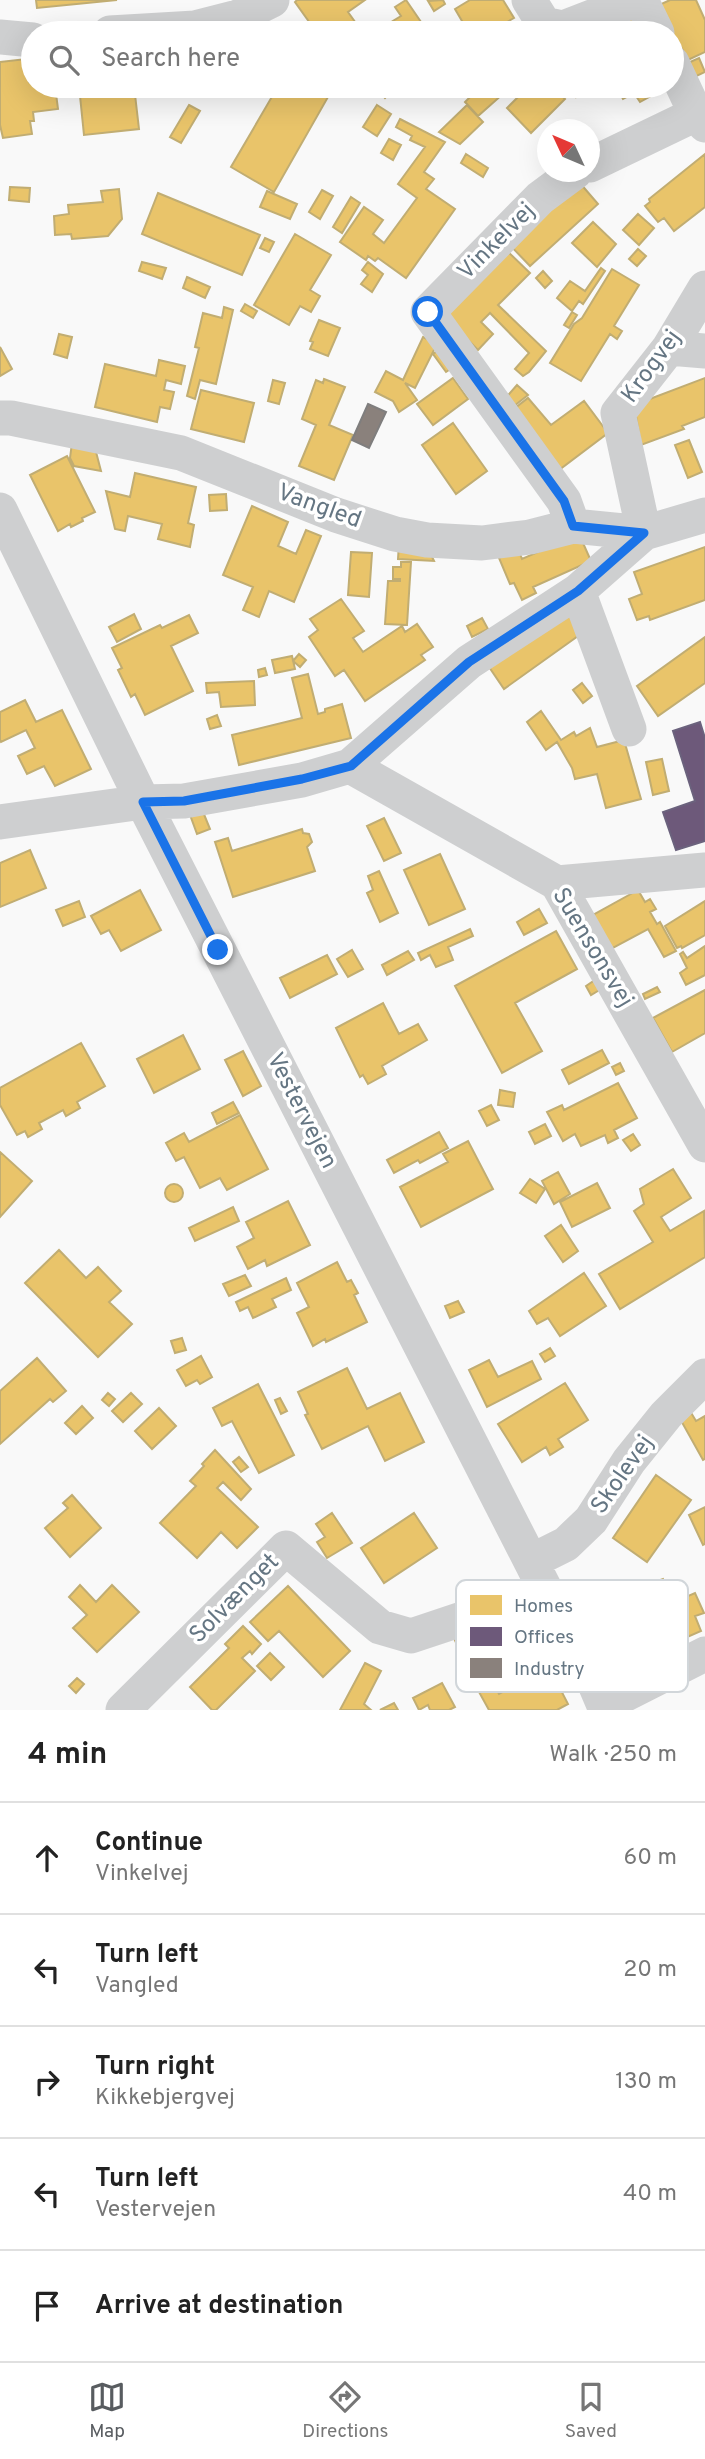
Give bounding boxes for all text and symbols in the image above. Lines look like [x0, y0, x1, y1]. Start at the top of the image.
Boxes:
search box [21, 21, 684, 98]
icon: search [45, 41, 83, 79]
text: Search here [101, 43, 240, 76]
north arrow [537, 119, 600, 182]
street label: Vinkelvej [452, 197, 542, 287]
route start [412, 296, 443, 327]
street label: Krogvej [615, 324, 689, 410]
street label: Vangled [273, 478, 365, 536]
street label: Suensonsvej [545, 883, 639, 1013]
route end [202, 934, 233, 965]
street label: Vestervejen [259, 1048, 343, 1174]
street label: Skolevej [585, 1430, 661, 1520]
street label: Solvænget [184, 1548, 286, 1650]
legend [456, 1580, 688, 1692]
text: Homes [514, 1595, 573, 1619]
text: Offices [514, 1626, 574, 1650]
text: Industry [514, 1658, 584, 1682]
text: 4 min [28, 1737, 107, 1774]
text: Walk · 250 m [549, 1741, 677, 1770]
text: Continue [95, 1827, 203, 1860]
icon: ahead [28, 1839, 66, 1877]
text: 60 m [624, 1844, 677, 1873]
text: Vinkelvej [95, 1860, 189, 1889]
text: Turn left [95, 1939, 199, 1972]
icon: left [28, 1951, 66, 1989]
text: 20 m [623, 1956, 677, 1985]
text: Vangled [95, 1972, 179, 2001]
text: Turn right [95, 2051, 215, 2084]
icon: right [28, 2063, 66, 2101]
text: 130 m [615, 2068, 677, 2097]
text: Kikkebjergvej [95, 2084, 235, 2113]
text: Turn left [95, 2163, 199, 2196]
icon: left [28, 2175, 66, 2213]
text: 40 m [623, 2180, 677, 2209]
text: Vestervejen [95, 2196, 216, 2225]
icon: arrive [28, 2287, 66, 2325]
text: Arrive at destination [95, 2290, 343, 2323]
tab: Map [88, 2378, 126, 2444]
tab: Directions [302, 2378, 389, 2444]
tab: Saved [565, 2378, 617, 2444]

